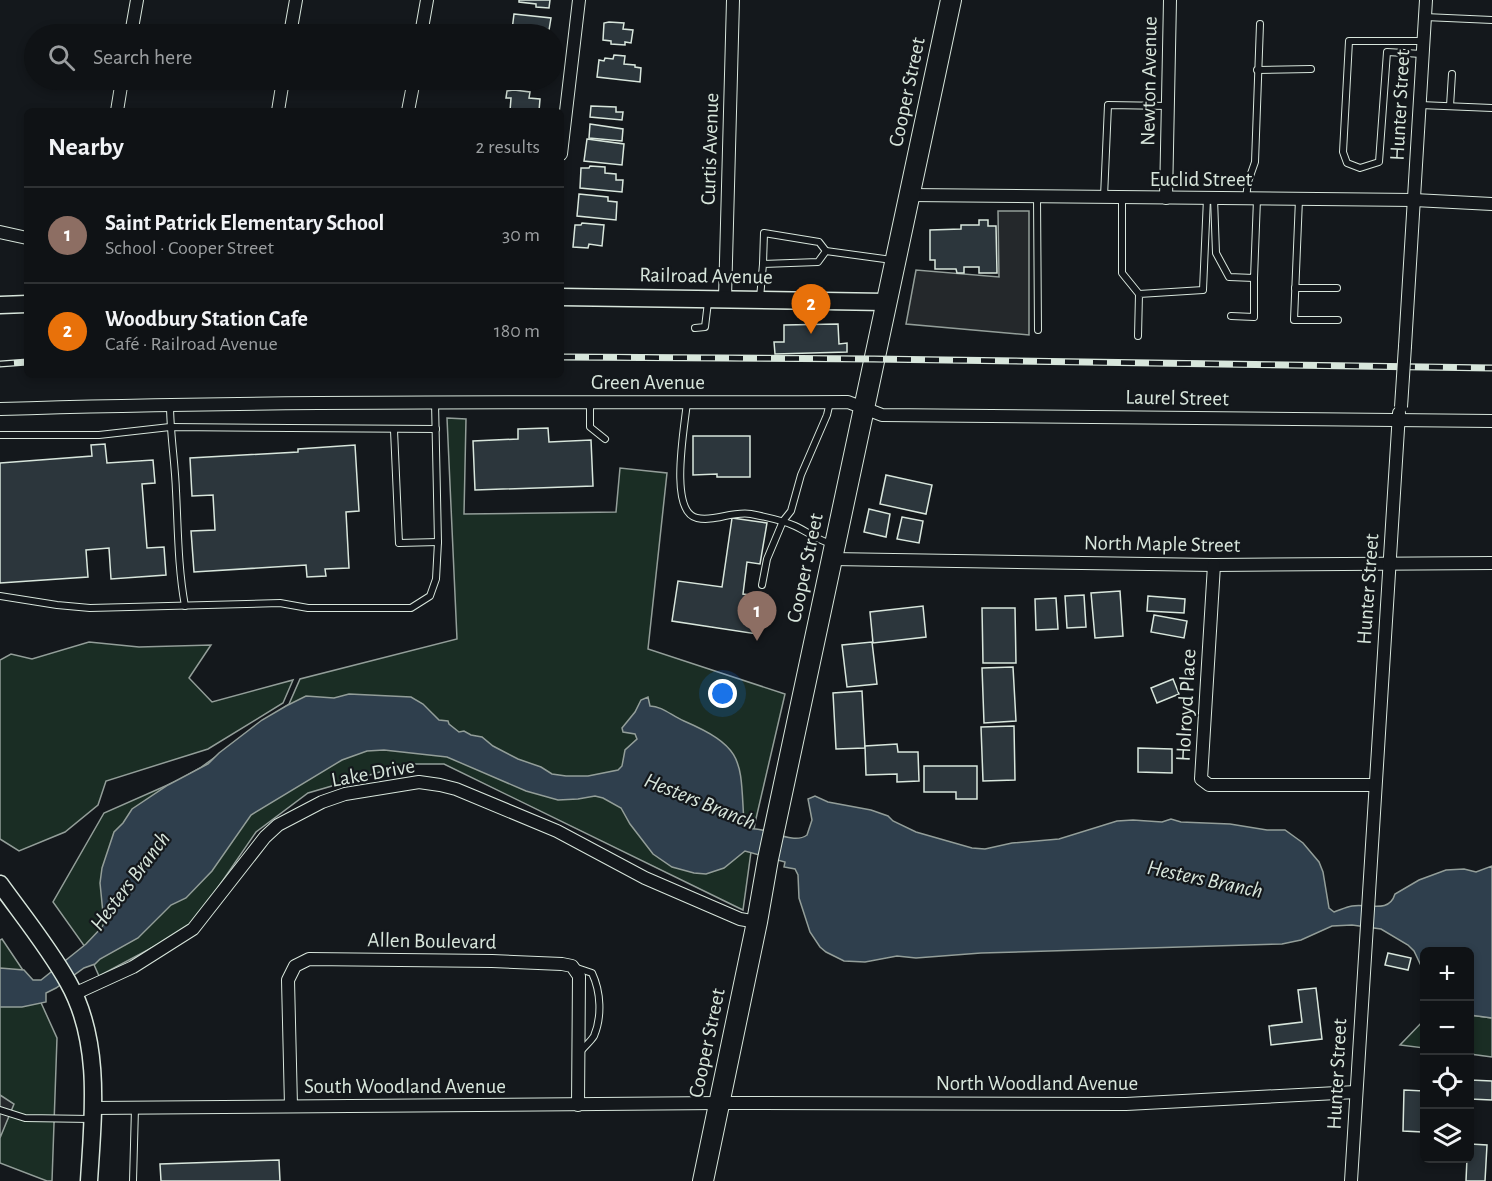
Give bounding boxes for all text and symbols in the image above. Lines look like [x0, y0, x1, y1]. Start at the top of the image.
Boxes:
street label: Newton Avenue [1137, 16, 1161, 146]
search box [24, 24, 564, 90]
street label: Cooper Street [885, 35, 929, 149]
icon: search [45, 41, 78, 74]
text: Search here [93, 46, 192, 68]
street label: Hunter Street [1387, 49, 1413, 161]
street label: Curtis Avenue [698, 93, 722, 205]
text: Nearby [48, 134, 124, 160]
text: 2 results [476, 137, 540, 157]
street label: Euclid Street [1150, 169, 1253, 190]
text: Saint Patrick Elementary School [105, 212, 384, 234]
text: 1 [64, 225, 71, 245]
text: 30 m [502, 225, 540, 245]
text: School · Cooper Street [105, 238, 274, 258]
street label: Railroad Avenue [639, 264, 773, 288]
pin: 2 [792, 284, 830, 334]
text: Woodbury Station Cafe [105, 308, 308, 330]
text: 2 [63, 321, 72, 341]
text: 180 m [494, 321, 540, 341]
text: Café · Railroad Avenue [105, 334, 278, 354]
street label: Green Avenue [591, 372, 705, 393]
street label: Laurel Street [1125, 387, 1229, 409]
street label: Cooper Street [783, 511, 827, 625]
street label: North Maple Street [1084, 532, 1241, 556]
street label: Hunter Street [1354, 532, 1382, 645]
pin: 1 [738, 592, 777, 641]
street label: Holroyd Place [1173, 648, 1199, 762]
your location [708, 679, 737, 708]
street label: Lake Drive [330, 755, 416, 791]
water label: Hesters Branch [641, 769, 759, 833]
water label: Hesters Branch [86, 827, 174, 935]
water label: Hesters Branch [1145, 856, 1265, 902]
street label: Allen Boulevard [367, 929, 497, 953]
map controls [1420, 947, 1474, 1163]
button: + [1420, 947, 1474, 1001]
street label: Cooper Street [685, 986, 729, 1100]
button: − [1420, 1001, 1474, 1055]
street label: Hunter Street [1324, 1018, 1350, 1130]
button: locate [1420, 1055, 1474, 1109]
street label: North Woodland Avenue [936, 1073, 1138, 1094]
street label: South Woodland Avenue [304, 1076, 506, 1097]
button: layers [1420, 1109, 1474, 1163]

